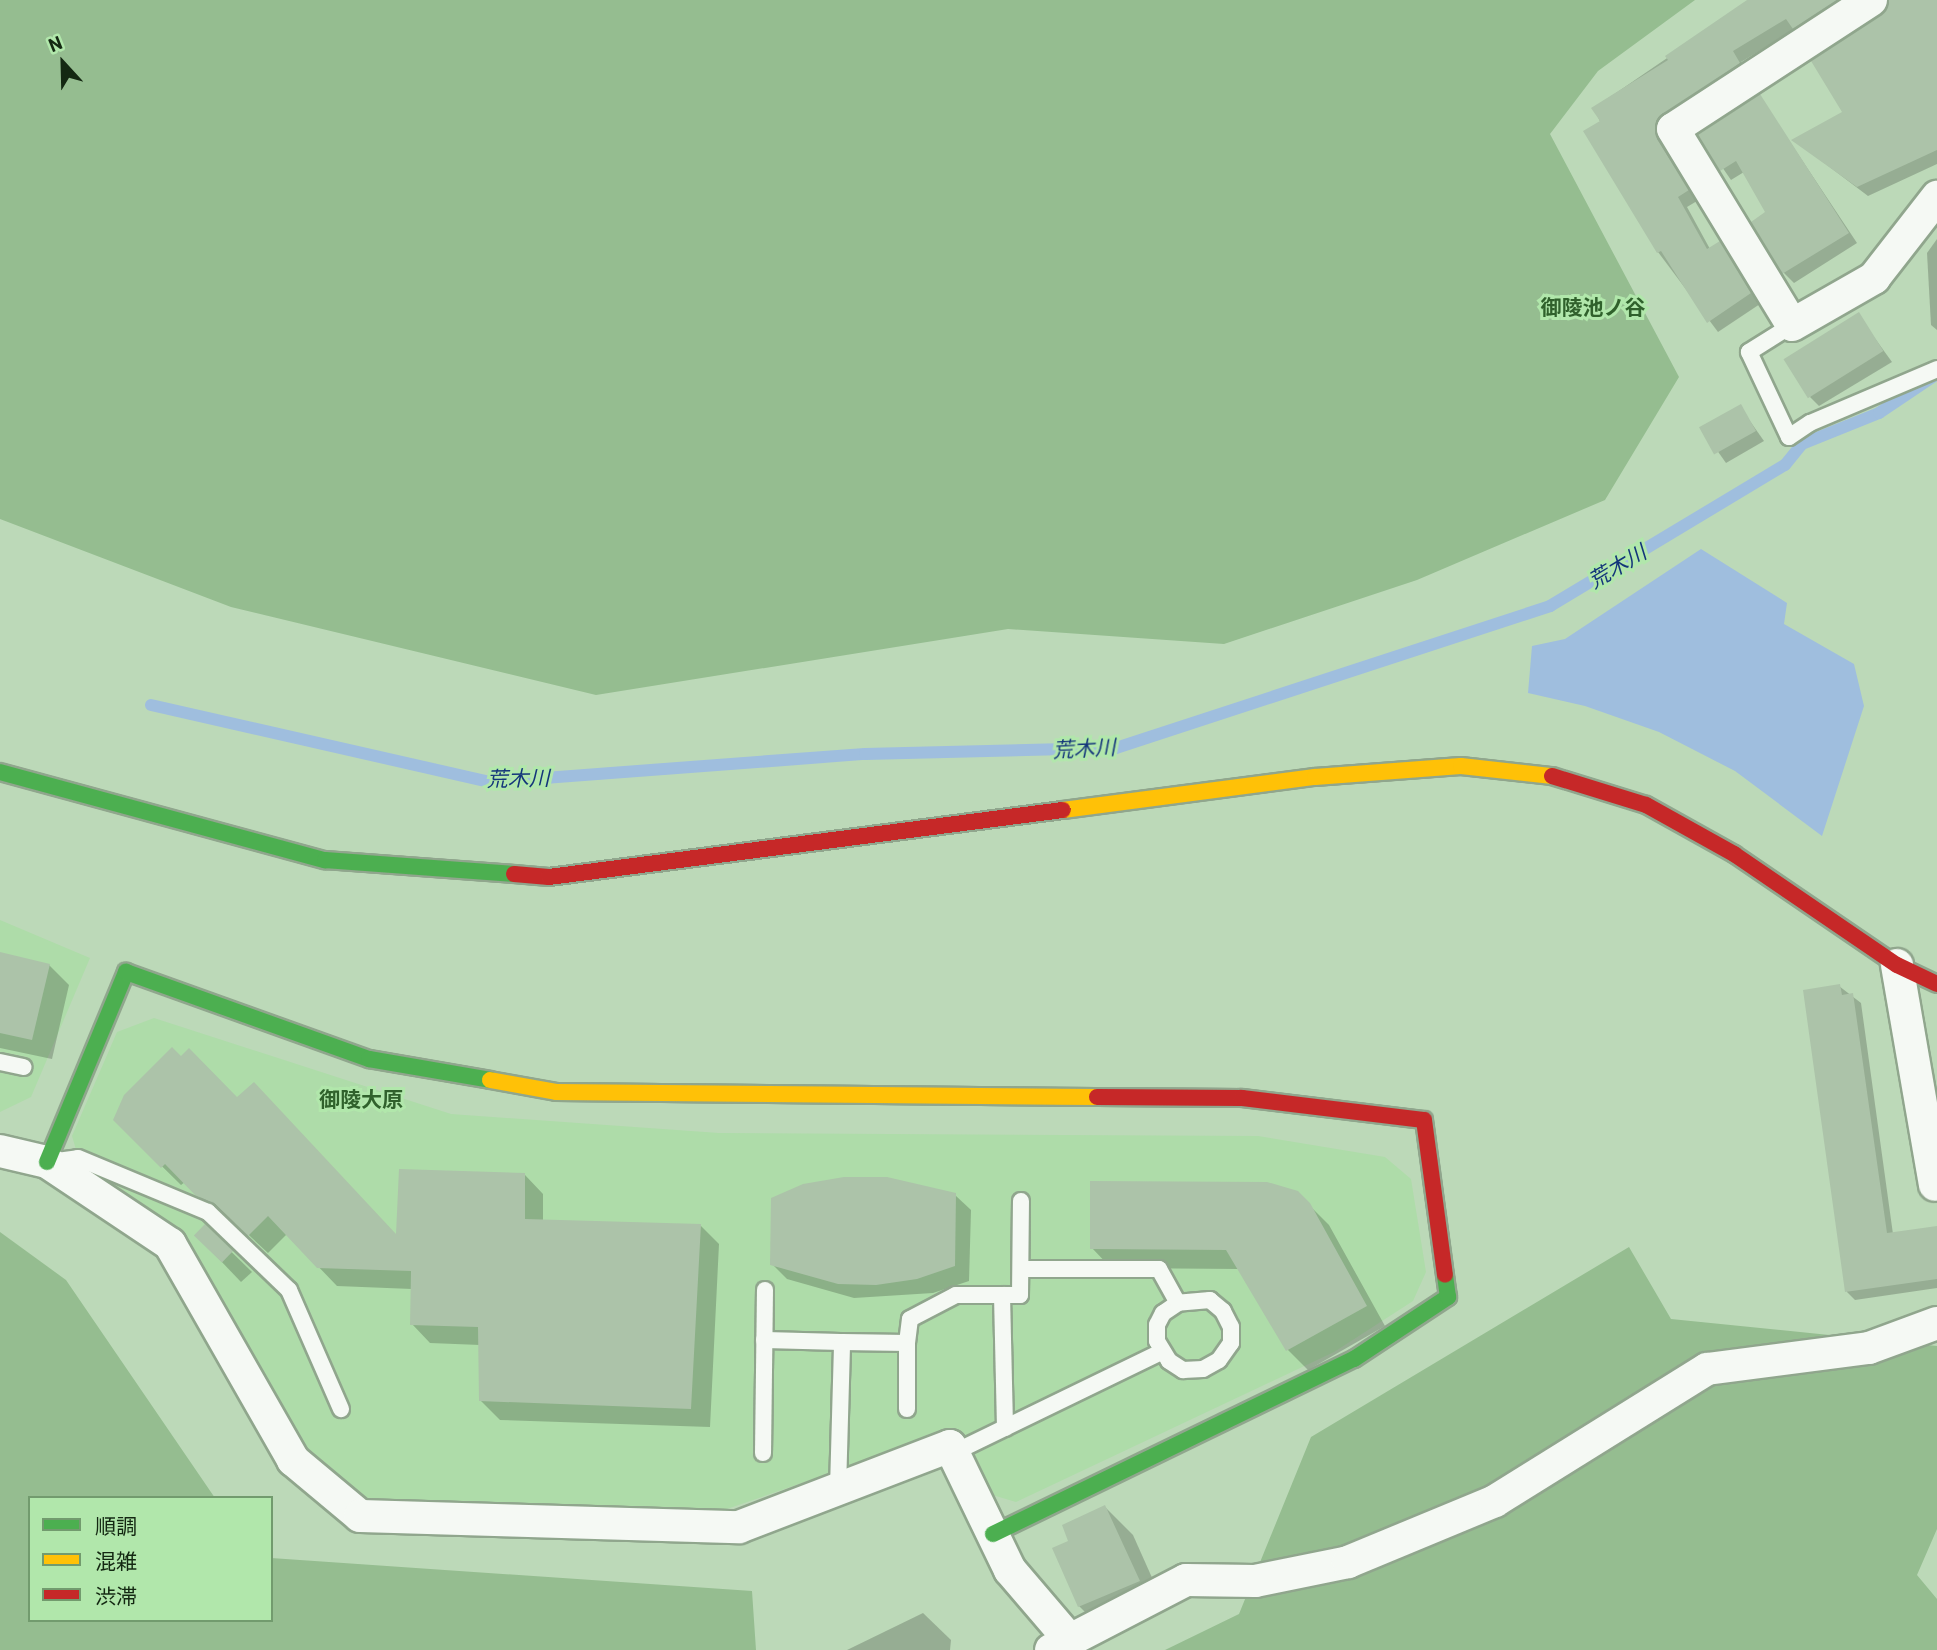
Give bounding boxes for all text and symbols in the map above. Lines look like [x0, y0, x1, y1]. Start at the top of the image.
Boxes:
north arrow [28, 28, 98, 98]
text: N [45, 30, 65, 56]
district label: 御陵池ノ谷 [1541, 294, 1645, 320]
water label: 荒木川 [1584, 539, 1650, 593]
water label: 荒木川 [1052, 734, 1116, 762]
water label: 荒木川 [486, 765, 550, 791]
district label: 御陵大原 [319, 1086, 403, 1112]
legend [28, 1496, 273, 1622]
text: 順調 [95, 1513, 137, 1538]
text: 混雑 [95, 1548, 137, 1573]
text: 渋滞 [95, 1583, 137, 1608]

